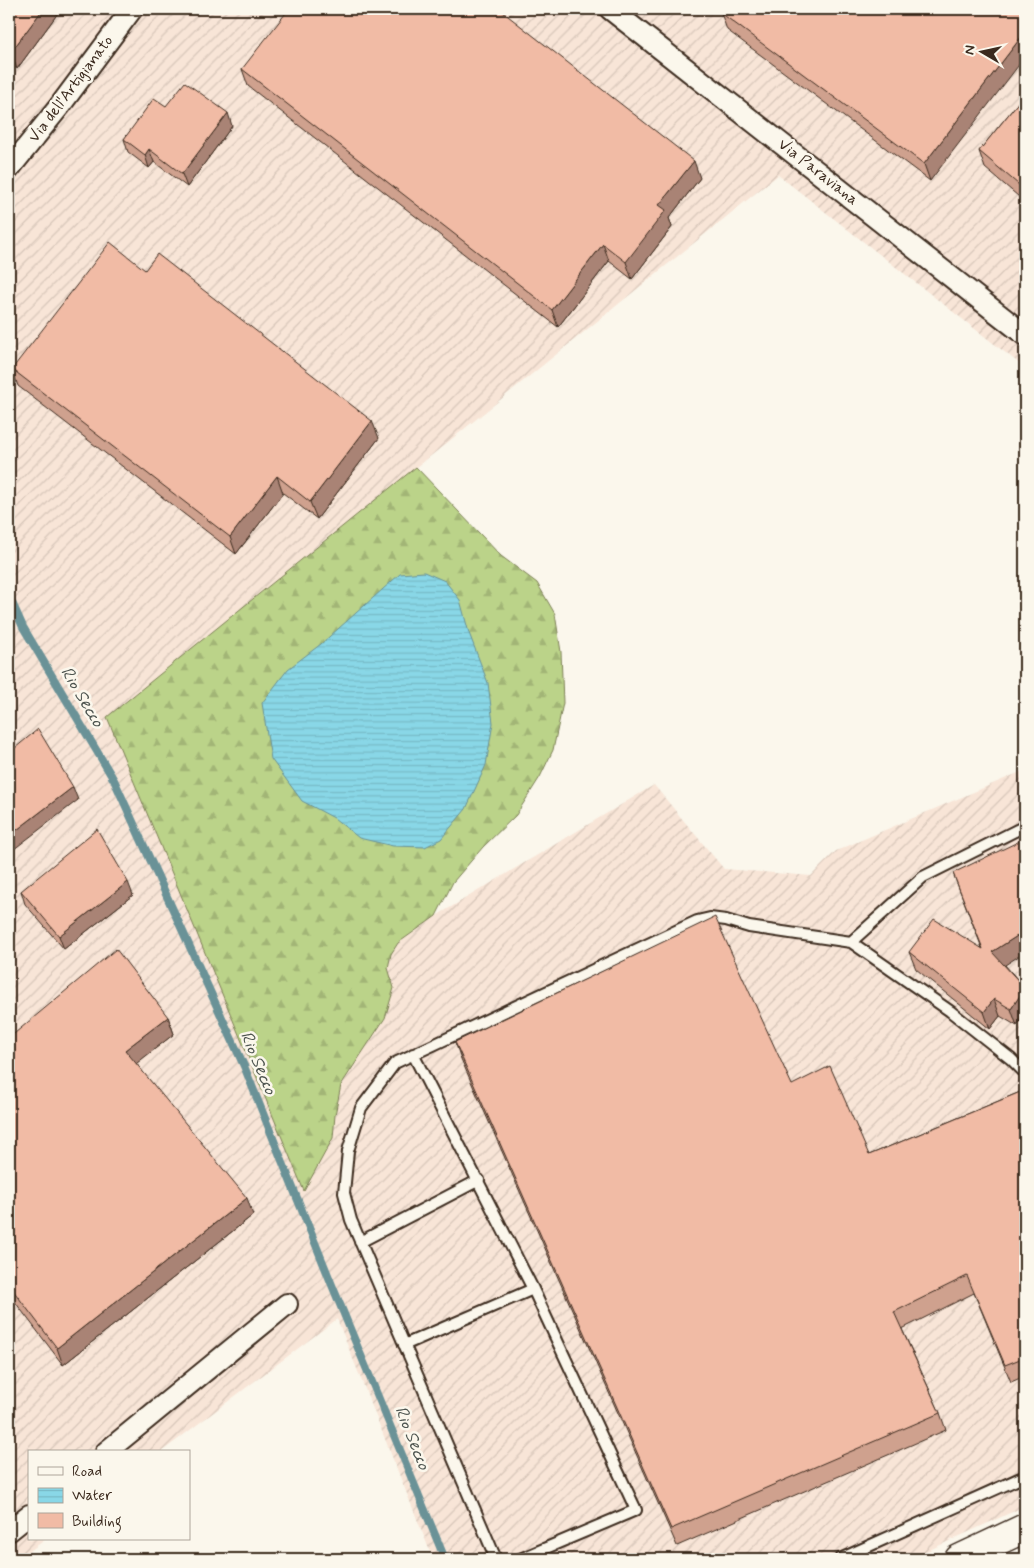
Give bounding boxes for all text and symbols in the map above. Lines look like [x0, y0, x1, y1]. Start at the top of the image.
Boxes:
north arrow [956, 28, 1006, 78]
street label: Via dell'Artigianato [24, 31, 118, 147]
text: N [961, 44, 980, 56]
street label: Via Paraviana [774, 134, 862, 210]
water label: Rio Secco [55, 662, 110, 733]
water label: Rio Secco [234, 1028, 283, 1100]
water label: Rio Secco [388, 1403, 436, 1475]
legend [28, 1450, 190, 1540]
text: Road [72, 1462, 102, 1482]
text: Water [72, 1486, 112, 1506]
text: Building [72, 1512, 122, 1533]

